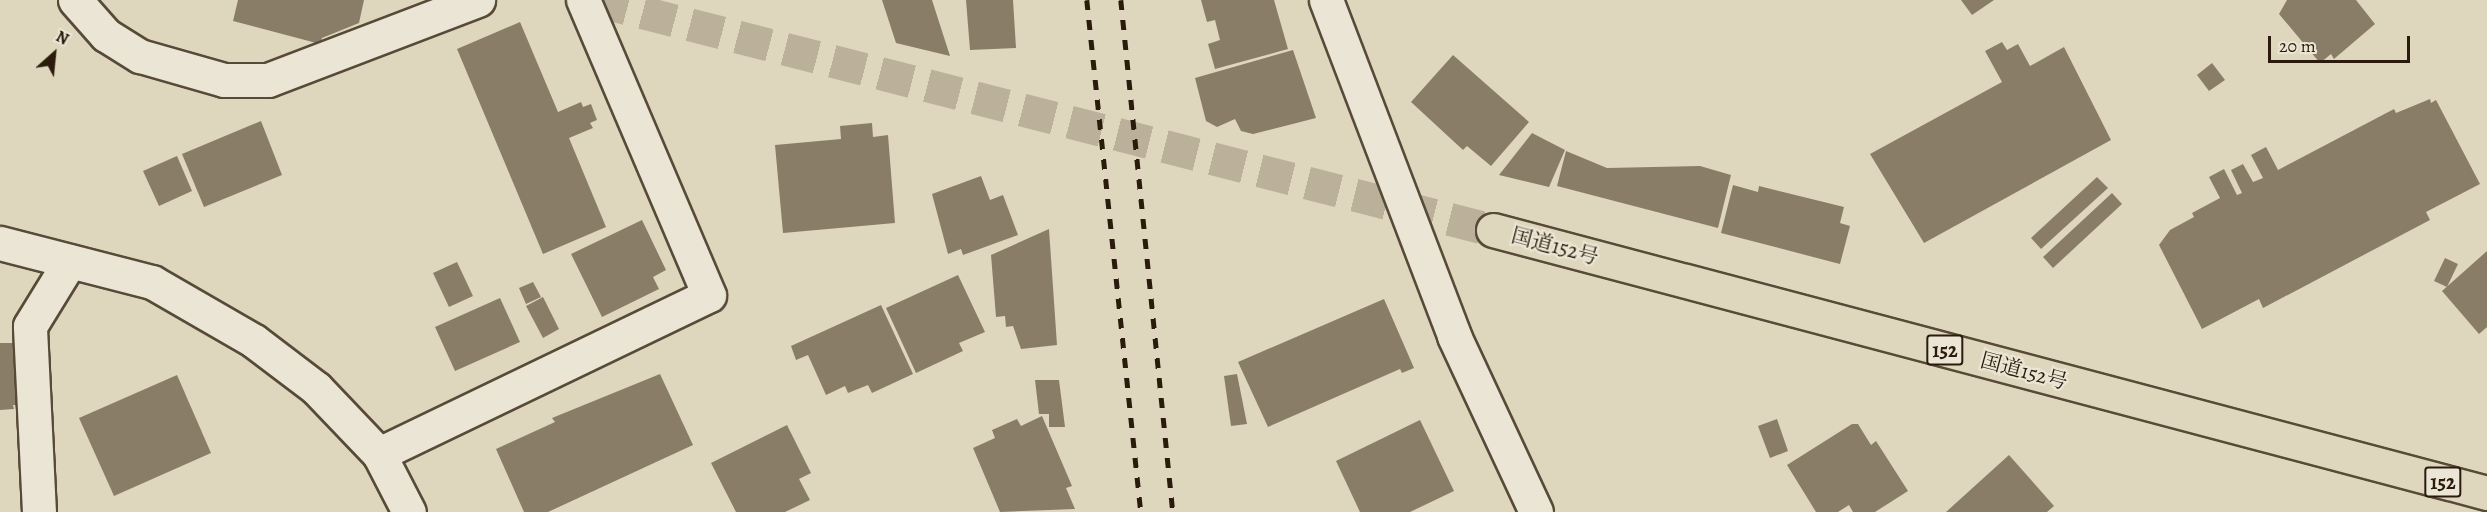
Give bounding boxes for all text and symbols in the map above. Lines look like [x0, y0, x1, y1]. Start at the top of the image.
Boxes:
north arrow [24, 24, 84, 84]
scale bar [2271, 24, 2414, 62]
text: N [52, 26, 72, 50]
text: 20 m [2279, 34, 2316, 58]
street label: 国道152号 [1509, 222, 1601, 270]
road number: 152 [1926, 333, 1964, 367]
street label: 国道152号 [1978, 347, 2070, 395]
road number: 152 [2424, 465, 2462, 499]

